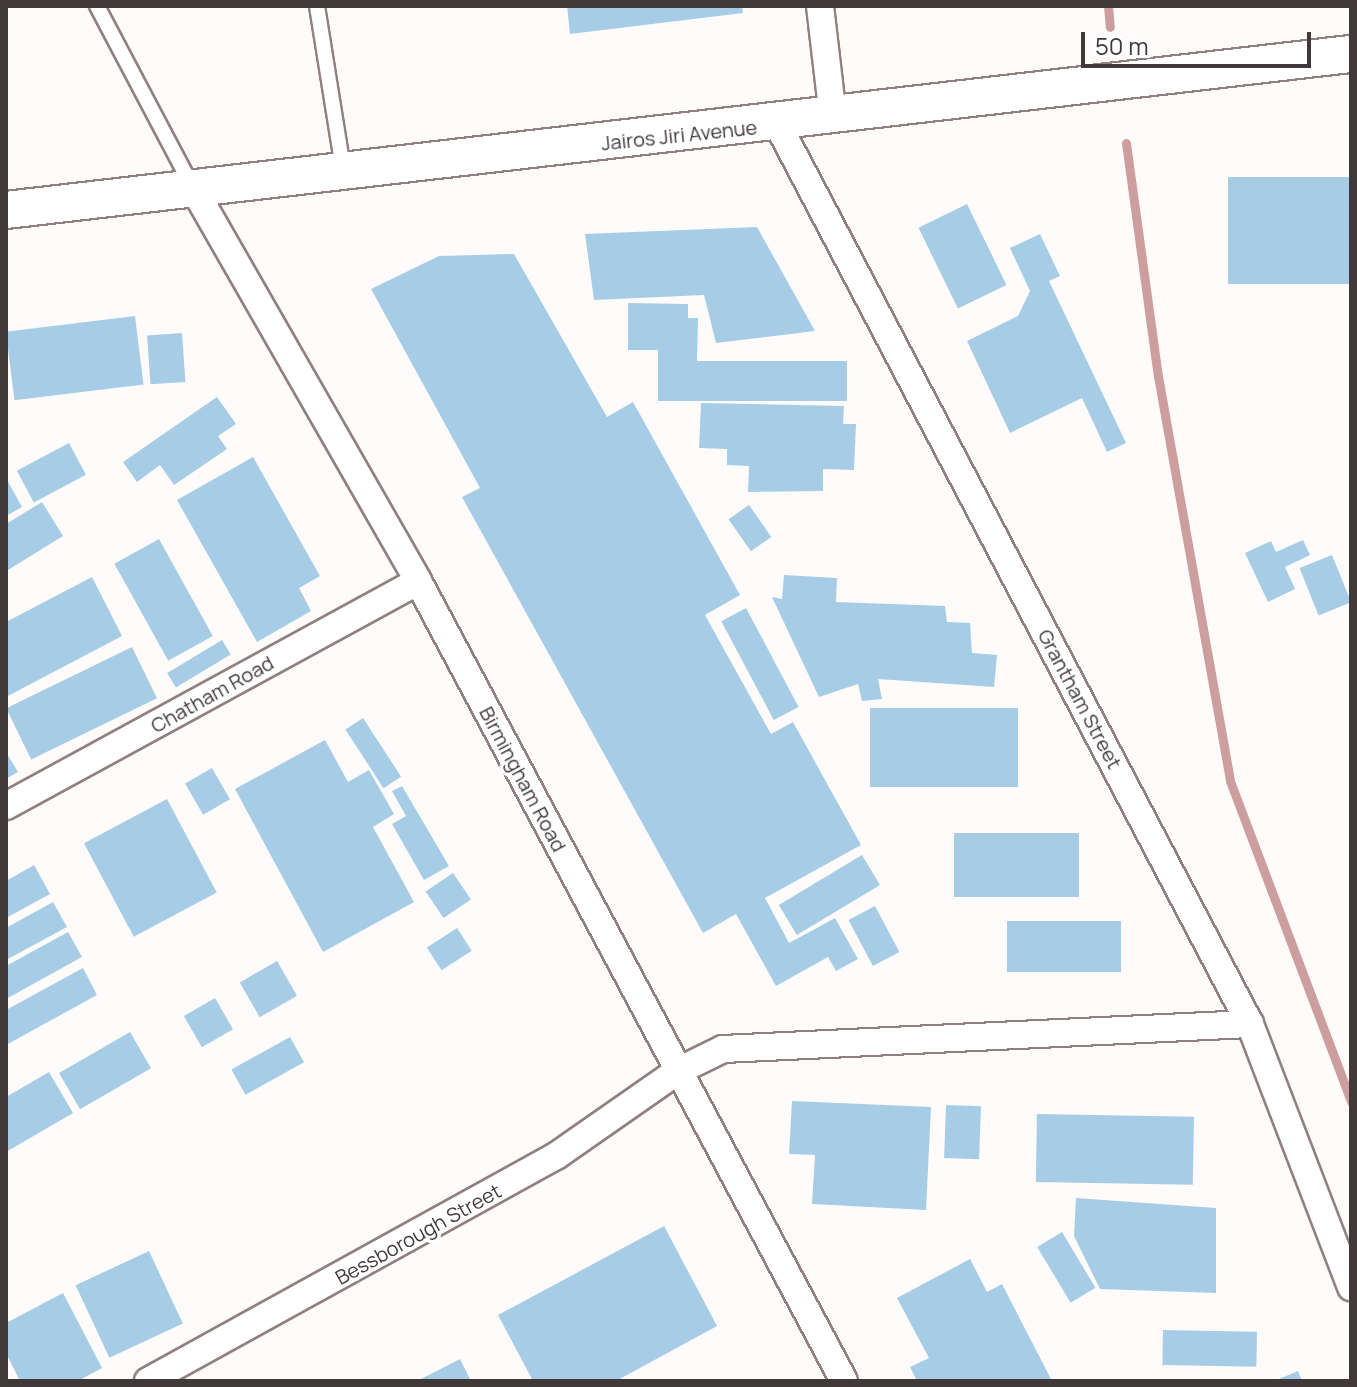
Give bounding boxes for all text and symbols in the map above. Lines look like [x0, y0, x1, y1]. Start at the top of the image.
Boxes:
scale bar [1085, 16, 1315, 66]
text: 50 m [1095, 29, 1149, 62]
street label: Jairos Jiri Avenue [600, 115, 758, 155]
street label: Grantham Street [1033, 625, 1127, 773]
street label: Chatham Road [146, 650, 278, 738]
street label: Birmingham Road [475, 702, 571, 856]
street label: Bessborough Street [331, 1178, 505, 1290]

